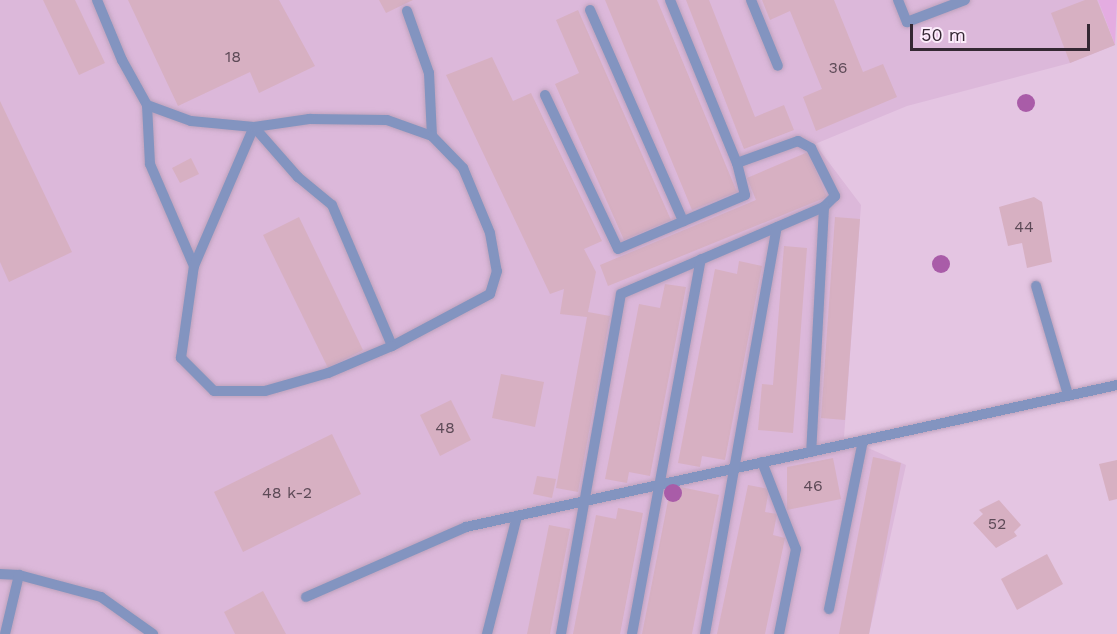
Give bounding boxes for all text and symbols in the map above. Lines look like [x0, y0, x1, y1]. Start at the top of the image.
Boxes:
scale bar [913, 12, 1093, 50]
text: 50 m [921, 24, 966, 45]
house number: 18 [225, 47, 241, 67]
house number: 36 [828, 58, 848, 78]
house number: 44 [1014, 217, 1034, 237]
house number: 48 [435, 418, 455, 438]
house number: 46 [803, 476, 823, 496]
house number: 48 k-2 [262, 483, 312, 503]
house number: 52 [988, 514, 1006, 534]

